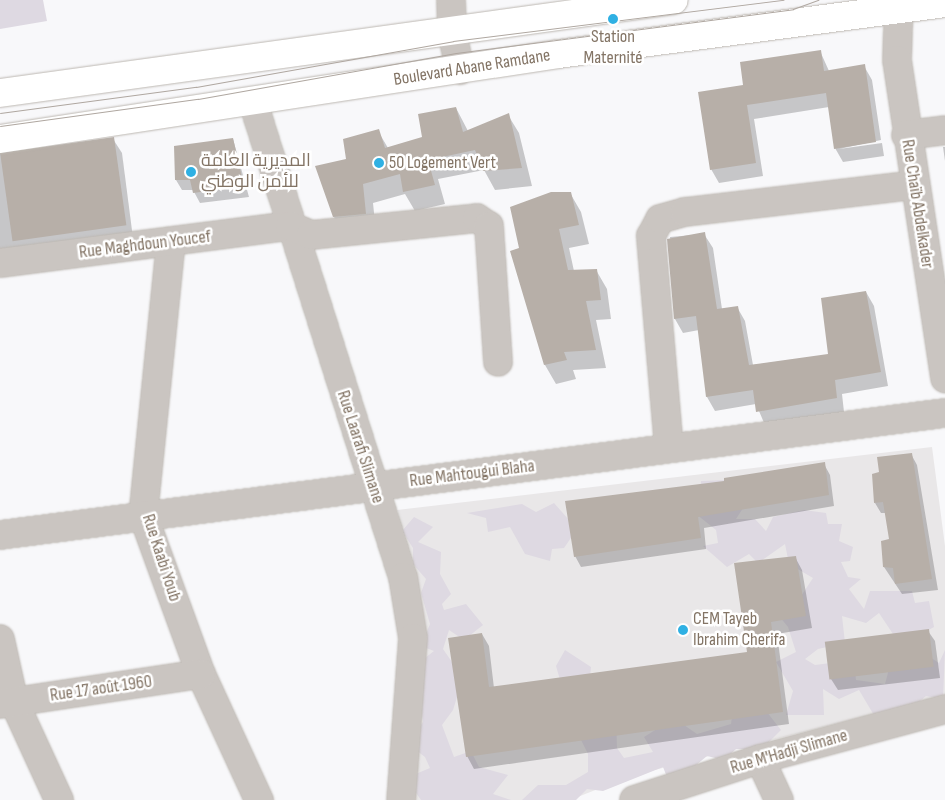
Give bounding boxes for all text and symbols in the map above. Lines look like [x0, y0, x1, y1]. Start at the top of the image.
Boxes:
marker: Station Maternité [607, 13, 619, 25]
place label: Station Maternité [583, 27, 643, 70]
street label: Boulevard Abane Ramdane [392, 45, 552, 91]
street label: Rue Chaïb Abdelkader [896, 138, 938, 270]
place label: المديرية العامة للأمن الوطني [201, 151, 311, 193]
place label: 50 Logement Vert [389, 152, 496, 174]
marker: 50 Logement Vert [373, 157, 385, 169]
marker: المديرية العامة للأمن الوطني [185, 166, 197, 178]
street label: Rue Maghdoun Youcef [78, 226, 212, 264]
street label: Rue Laarafi Slimane [332, 388, 388, 506]
street label: Rue Mahtougui Blaha [408, 456, 536, 492]
street label: Rue Kaabi Youb [137, 512, 185, 604]
place label: CEM Tayeb Ibrahim Cherifa [693, 609, 786, 652]
marker: CEM Tayeb Ibrahim Cherifa [677, 624, 689, 636]
street label: Rue 17 août 1960 [49, 671, 153, 707]
street label: Rue M'Hadji Slimane [728, 725, 850, 779]

